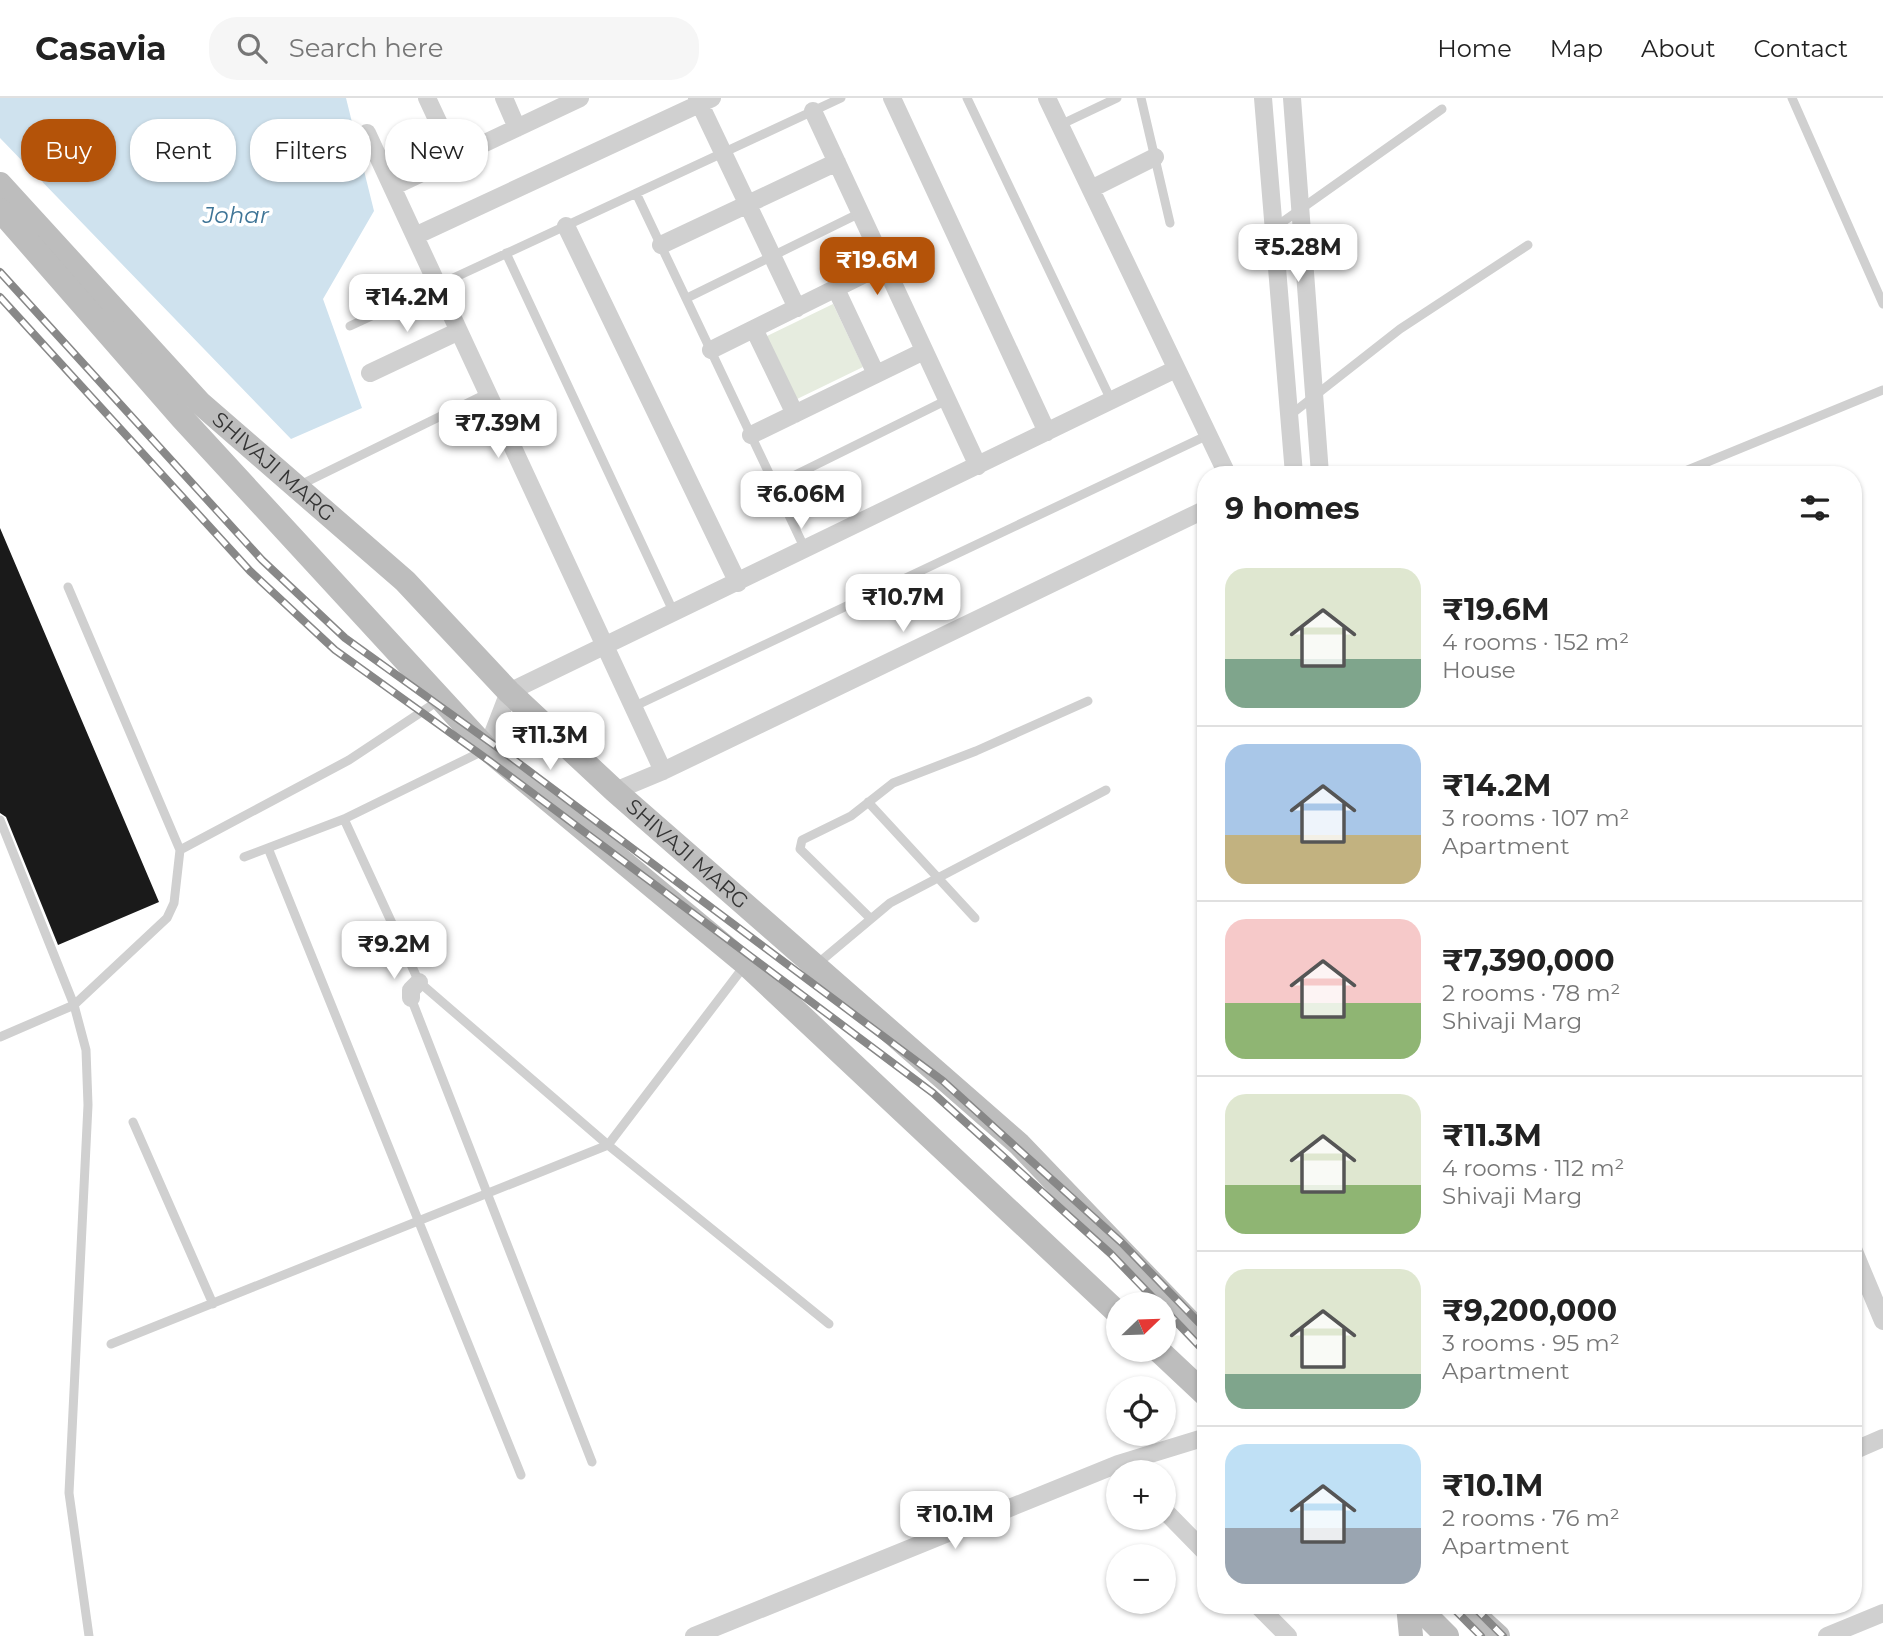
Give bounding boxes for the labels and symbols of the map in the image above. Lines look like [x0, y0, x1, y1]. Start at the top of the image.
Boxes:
water label: Johar [202, 201, 270, 229]
pin: ₹5.28M [1241, 225, 1355, 284]
pin: ₹19.6M [820, 238, 934, 297]
pin: ₹14.2M [350, 274, 464, 334]
pin: ₹7.39M [441, 400, 555, 460]
street label: SHIVAJI MARG [207, 406, 340, 526]
pin: ₹6.06M [744, 472, 858, 531]
pin: ₹10.7M [846, 574, 960, 634]
pin: ₹11.3M [493, 712, 607, 772]
street label: SHIVAJI MARG [621, 793, 754, 914]
pin: ₹9.2M [345, 922, 443, 981]
north arrow [1106, 1292, 1176, 1362]
pin: ₹10.1M [898, 1492, 1012, 1551]

